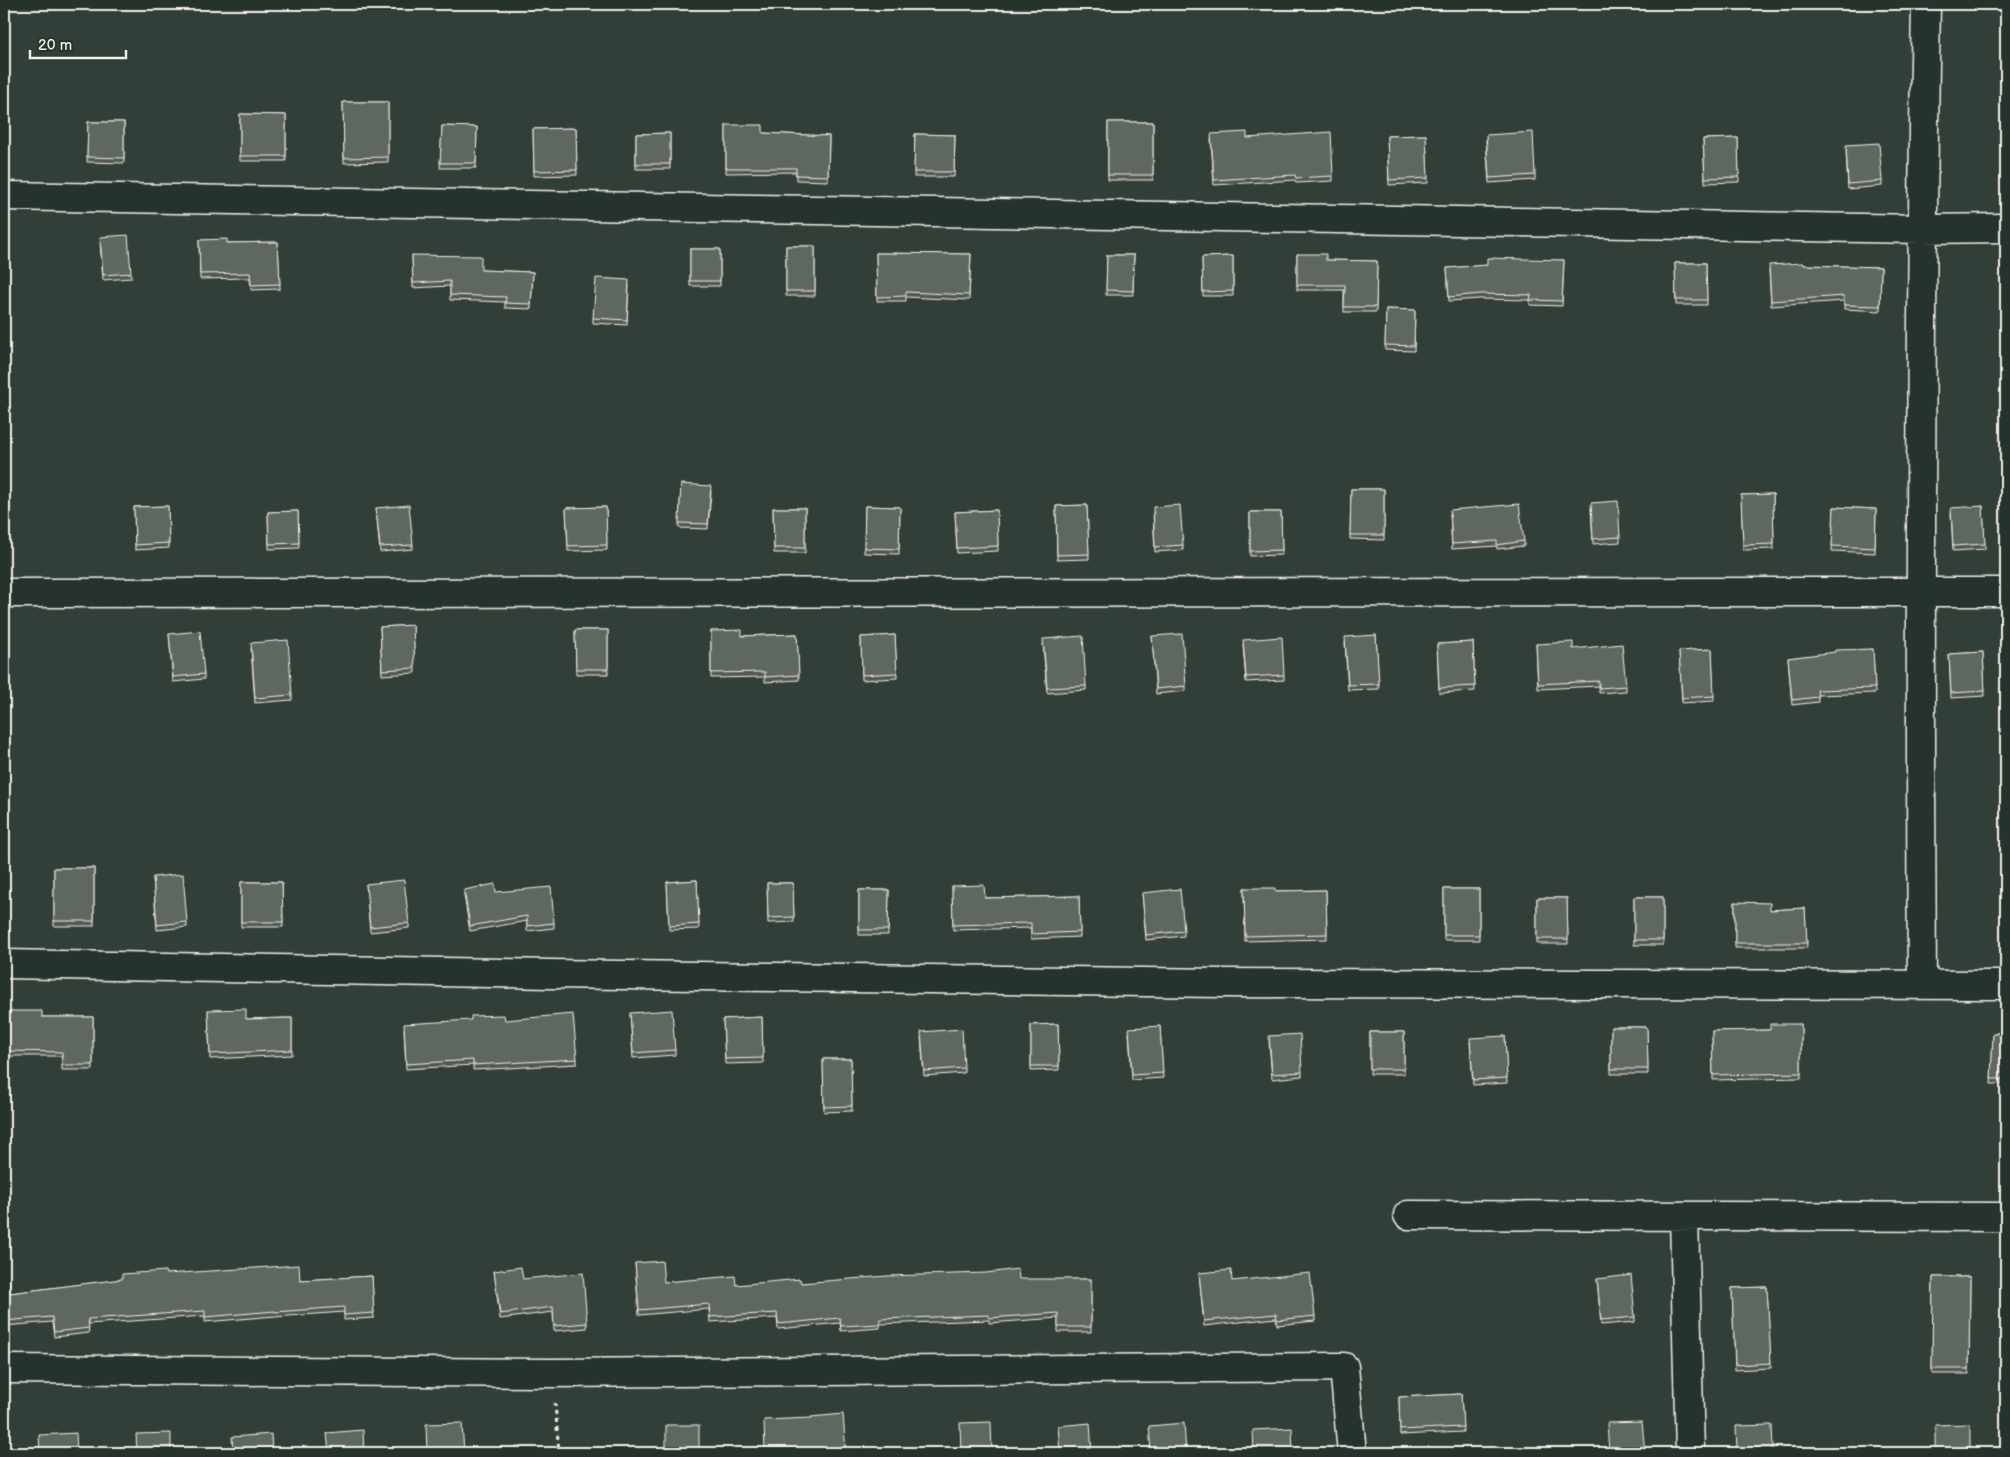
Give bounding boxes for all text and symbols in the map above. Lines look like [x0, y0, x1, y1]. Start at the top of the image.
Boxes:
scale bar [30, 28, 126, 60]
text: 20 m [38, 36, 72, 55]

